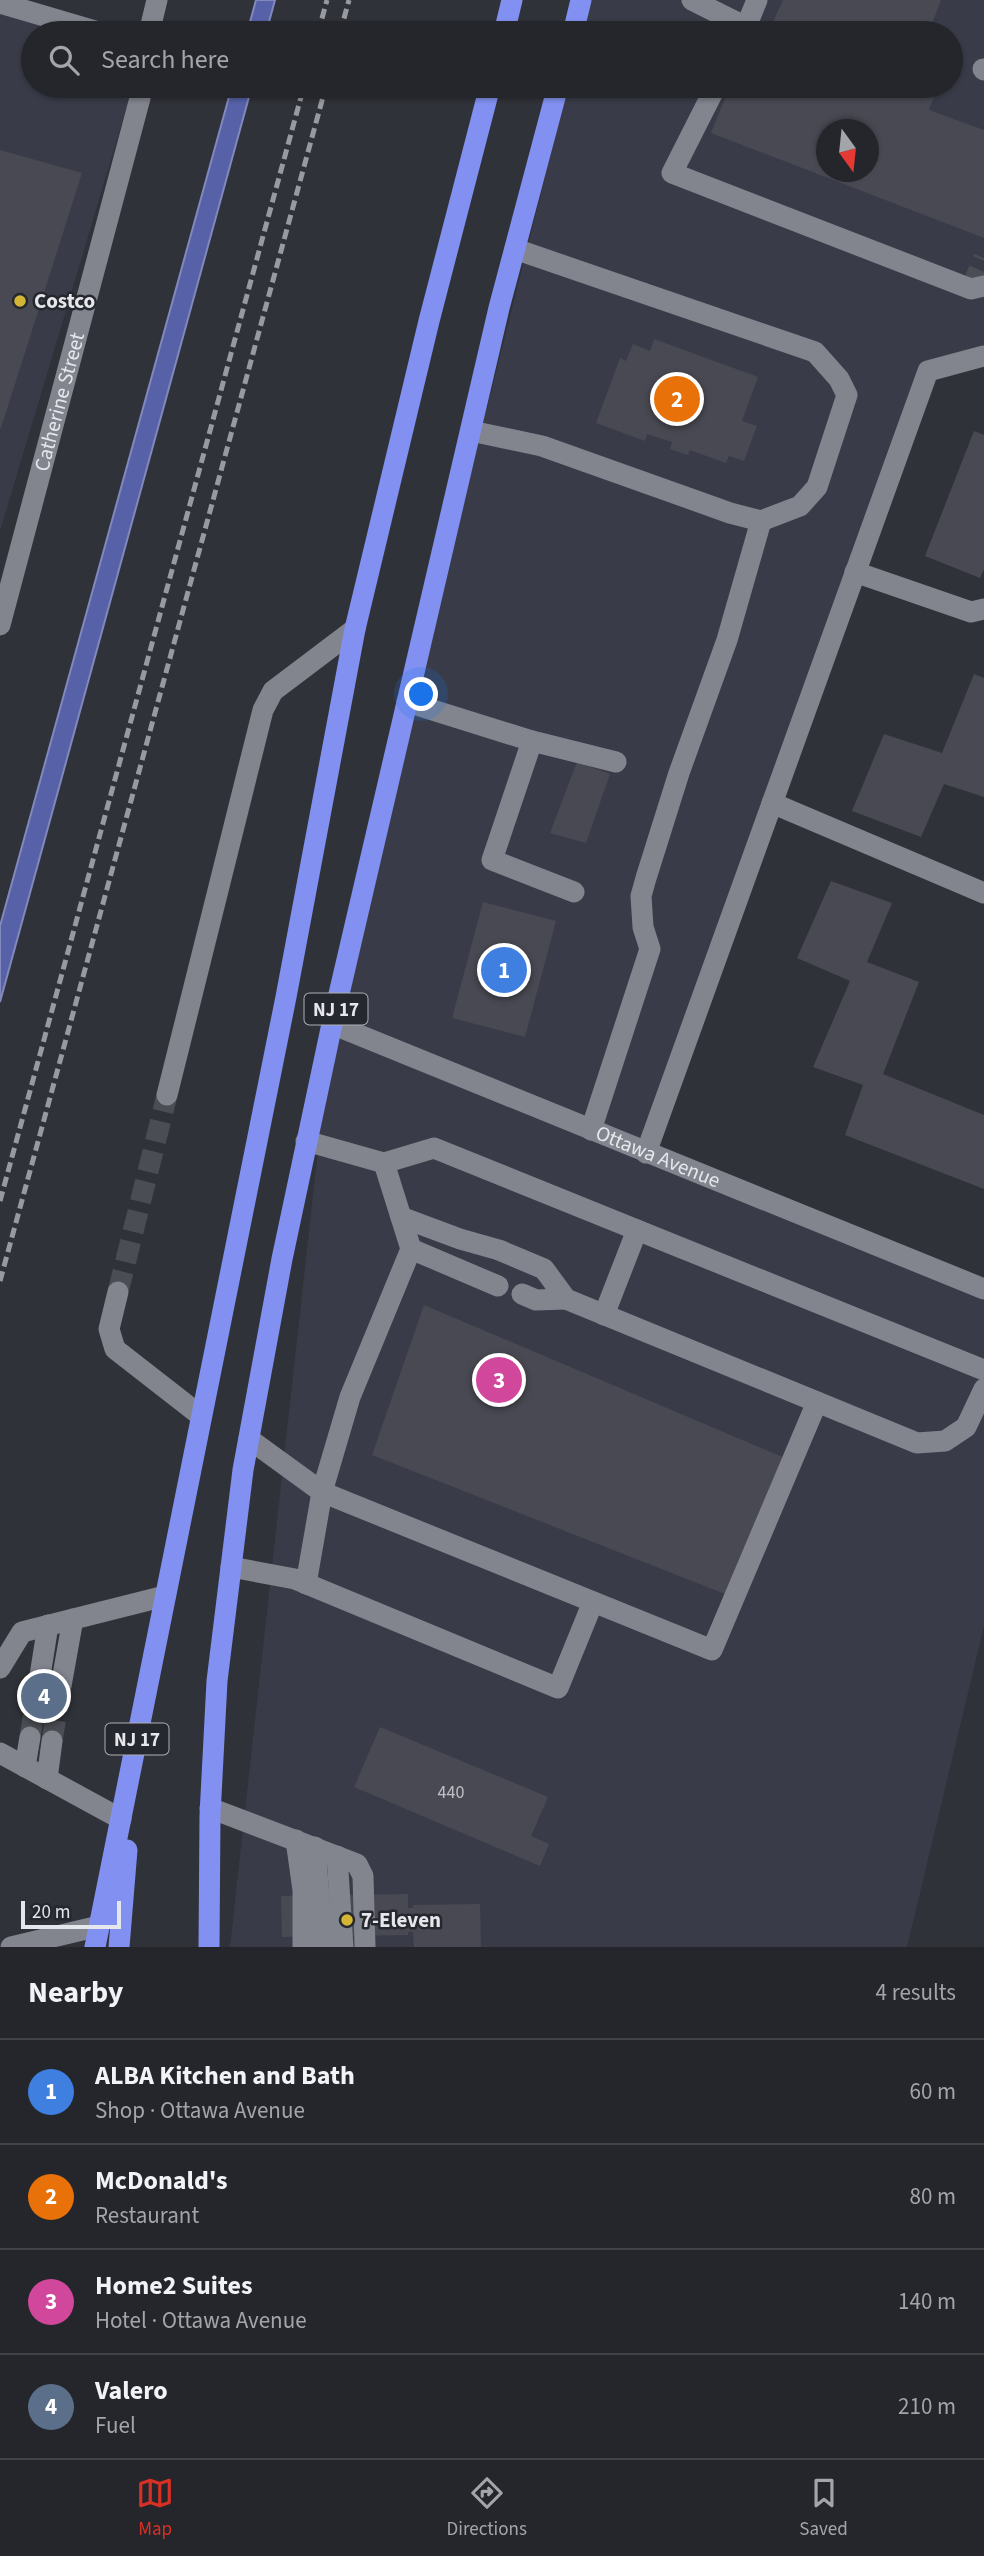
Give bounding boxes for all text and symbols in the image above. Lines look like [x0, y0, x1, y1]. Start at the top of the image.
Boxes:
search box [21, 21, 963, 98]
icon: search [45, 41, 83, 79]
text: Search here [101, 41, 229, 78]
north arrow [816, 119, 879, 182]
place label: Costco [34, 286, 95, 316]
marker: Costco [12, 293, 28, 309]
street label: Catherine Street [27, 329, 92, 474]
pin: 2 [654, 373, 700, 425]
your location [404, 677, 438, 711]
pin: 1 [481, 944, 527, 996]
road number: NJ 17 [304, 993, 368, 1024]
street label: Ottawa Avenue [591, 1118, 725, 1195]
pin: 3 [476, 1354, 522, 1406]
pin: 4 [21, 1670, 67, 1722]
road number: NJ 17 [106, 1723, 168, 1754]
house number: 440 [438, 1780, 464, 1805]
scale bar [21, 1898, 121, 1930]
text: 20 m [32, 1899, 70, 1926]
place label: 7-Eleven [361, 1905, 441, 1935]
marker: 7-Eleven [339, 1912, 355, 1928]
text: Nearby [28, 1971, 123, 2014]
text: 4 results [876, 1976, 956, 2009]
text: ALBA Kitchen and Bath [95, 2057, 355, 2094]
text: 1 [45, 2075, 57, 2108]
text: 60 m [909, 2075, 956, 2108]
text: Shop · Ottawa Avenue [95, 2094, 305, 2127]
text: McDonald's [95, 2162, 228, 2199]
text: 2 [45, 2180, 57, 2213]
text: 80 m [909, 2180, 956, 2213]
text: Restaurant [95, 2199, 199, 2232]
text: Home2 Suites [95, 2267, 253, 2304]
text: 3 [45, 2285, 57, 2318]
text: 140 m [898, 2285, 956, 2318]
text: Hotel · Ottawa Avenue [95, 2304, 307, 2337]
text: Valero [95, 2372, 168, 2409]
text: 4 [45, 2390, 57, 2423]
text: 210 m [898, 2390, 956, 2423]
text: Fuel [95, 2409, 136, 2442]
tab: Map [136, 2474, 174, 2543]
tab: Directions [447, 2474, 527, 2543]
tab: Saved [799, 2474, 848, 2543]

